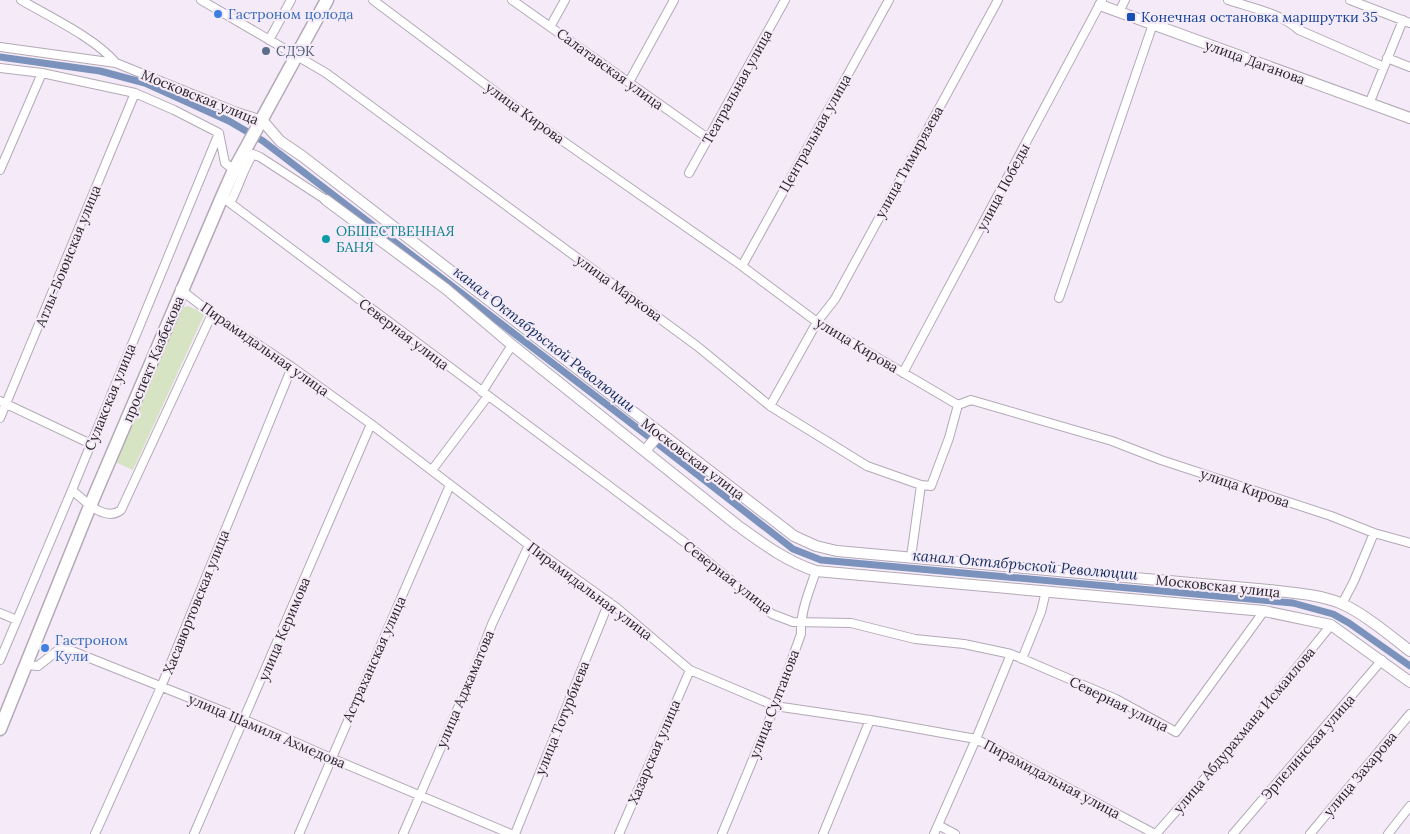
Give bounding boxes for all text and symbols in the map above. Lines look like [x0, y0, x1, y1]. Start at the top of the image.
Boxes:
place label: Гастроном цолода [228, 5, 353, 23]
marker: Гастроном цолода [212, 8, 224, 20]
place label: Конечная остановка маршрутки 35 [1141, 8, 1378, 26]
marker: Конечная остановка маршрутки 35 [1125, 11, 1137, 23]
street label: Салатавская улица [553, 24, 667, 114]
street label: Театральная улица [698, 26, 776, 148]
street label: улица Даганова [1202, 35, 1308, 89]
place label: СДЭК [276, 42, 315, 60]
marker: СДЭК [260, 45, 272, 57]
street label: Московская улица [139, 65, 261, 129]
street label: Центральная улица [775, 71, 855, 195]
street label: улица Кирова [482, 78, 568, 148]
street label: улица Тимирязева [871, 103, 947, 221]
street label: улица Победы [972, 140, 1034, 234]
street label: Атлы-Боюнская улица [31, 182, 105, 331]
place label: ОБШЕСТВЕННАЯ БАНЯ [336, 222, 455, 256]
marker: ОБШЕСТВЕННАЯ БАНЯ [320, 233, 332, 245]
street label: улица Маркова [572, 251, 666, 325]
water label: канал Октябрьской Революции [449, 262, 639, 416]
street label: проспект Казбекова [118, 293, 188, 425]
street label: Северная улица [355, 294, 453, 374]
street label: Пирамидальная улица [197, 298, 333, 400]
street label: улица Кирова [812, 313, 902, 377]
street label: Сулакская улица [80, 341, 140, 453]
street label: Московская улица [638, 414, 748, 504]
street label: улица Кирова [1198, 464, 1292, 512]
street label: Хасавюртовская улица [159, 527, 233, 677]
street label: Северная улица [680, 537, 776, 617]
street label: Пирамидальная улица [524, 538, 656, 644]
water label: канал Октябрьской Революции [912, 545, 1139, 584]
street label: Московская улица [1155, 571, 1281, 601]
street label: улица Керимова [254, 574, 314, 684]
street label: Астраханская улица [338, 593, 410, 726]
street label: улица Аджаматова [432, 627, 498, 751]
place label: Гастроном Кули [55, 631, 128, 665]
marker: Гастроном Кули [39, 642, 51, 654]
street label: улица Абдурахмана Исмаилова [1169, 643, 1319, 817]
street label: улица Султанова [745, 647, 803, 761]
street label: улица Тотурбиева [531, 658, 593, 778]
street label: Северная улица [1066, 672, 1172, 736]
street label: улица Шамиля Ахмедова [186, 690, 348, 772]
street label: Эрпелинская улица [1257, 691, 1359, 803]
street label: Хазарская улица [624, 697, 684, 807]
street label: улица Захарова [1319, 728, 1401, 820]
street label: Пирамидальная улица [980, 735, 1124, 823]

